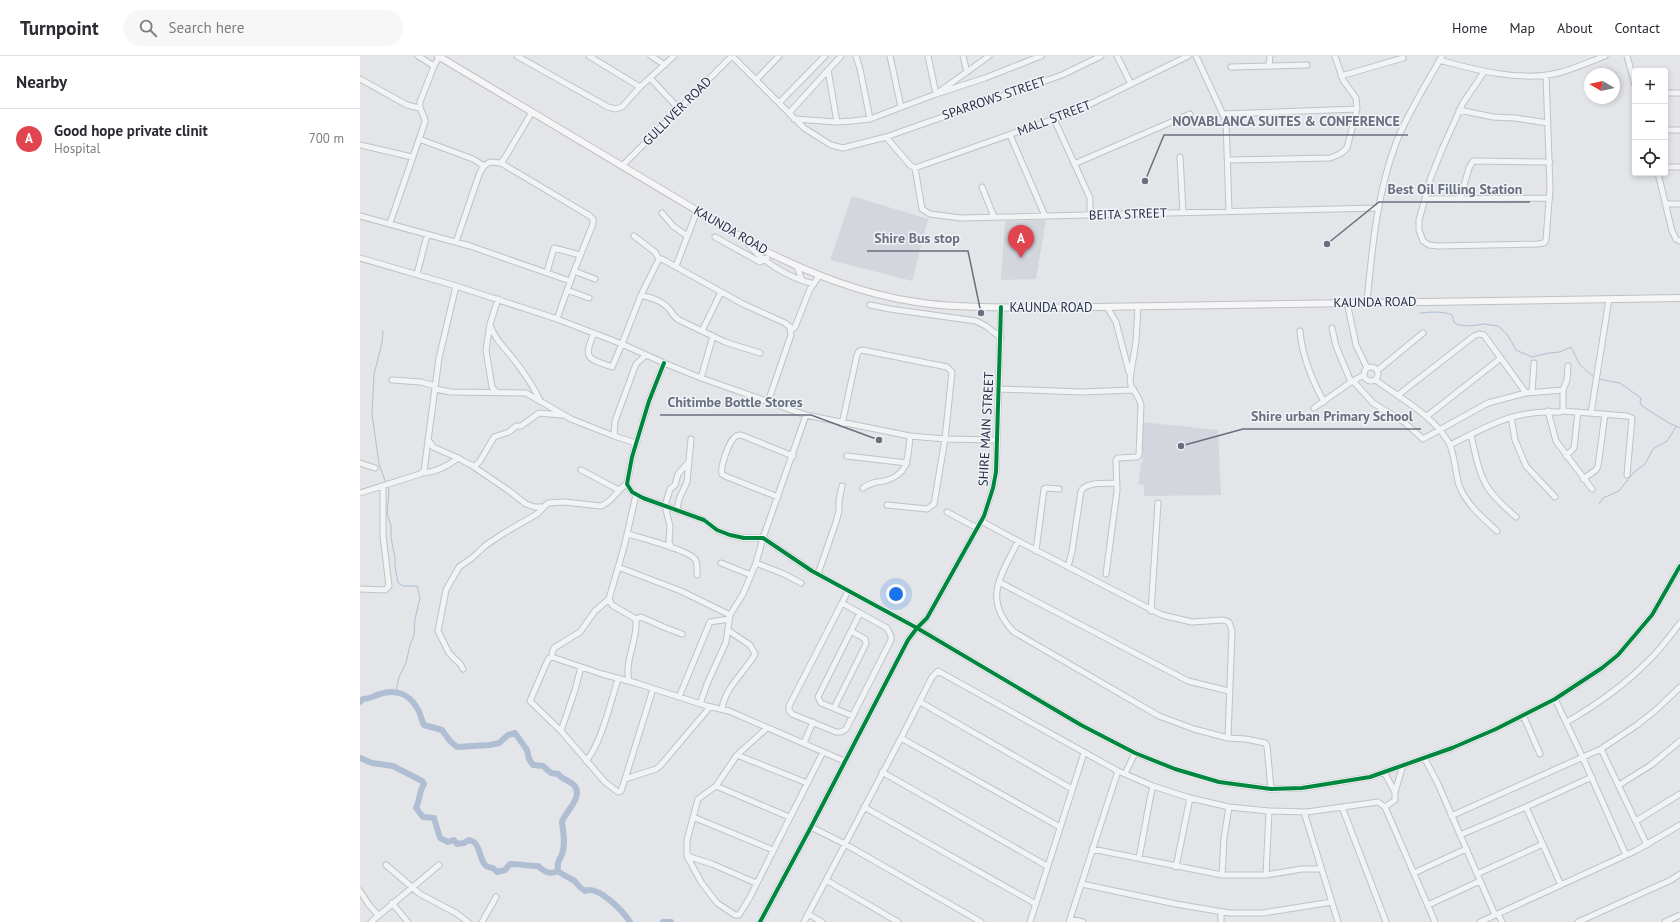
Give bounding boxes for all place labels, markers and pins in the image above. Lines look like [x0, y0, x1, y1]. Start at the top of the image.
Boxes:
callout: NOVABLANCA SUITES & CONFERENCE [1164, 109, 1408, 135]
callout: Best Oil Filling Station [1379, 176, 1530, 202]
callout: Shire Bus stop [867, 225, 968, 251]
pin: A [1008, 225, 1034, 258]
callout: Chitimbe Bottle Stores [660, 389, 811, 415]
callout: Shire urban Primary School [1243, 403, 1421, 429]

